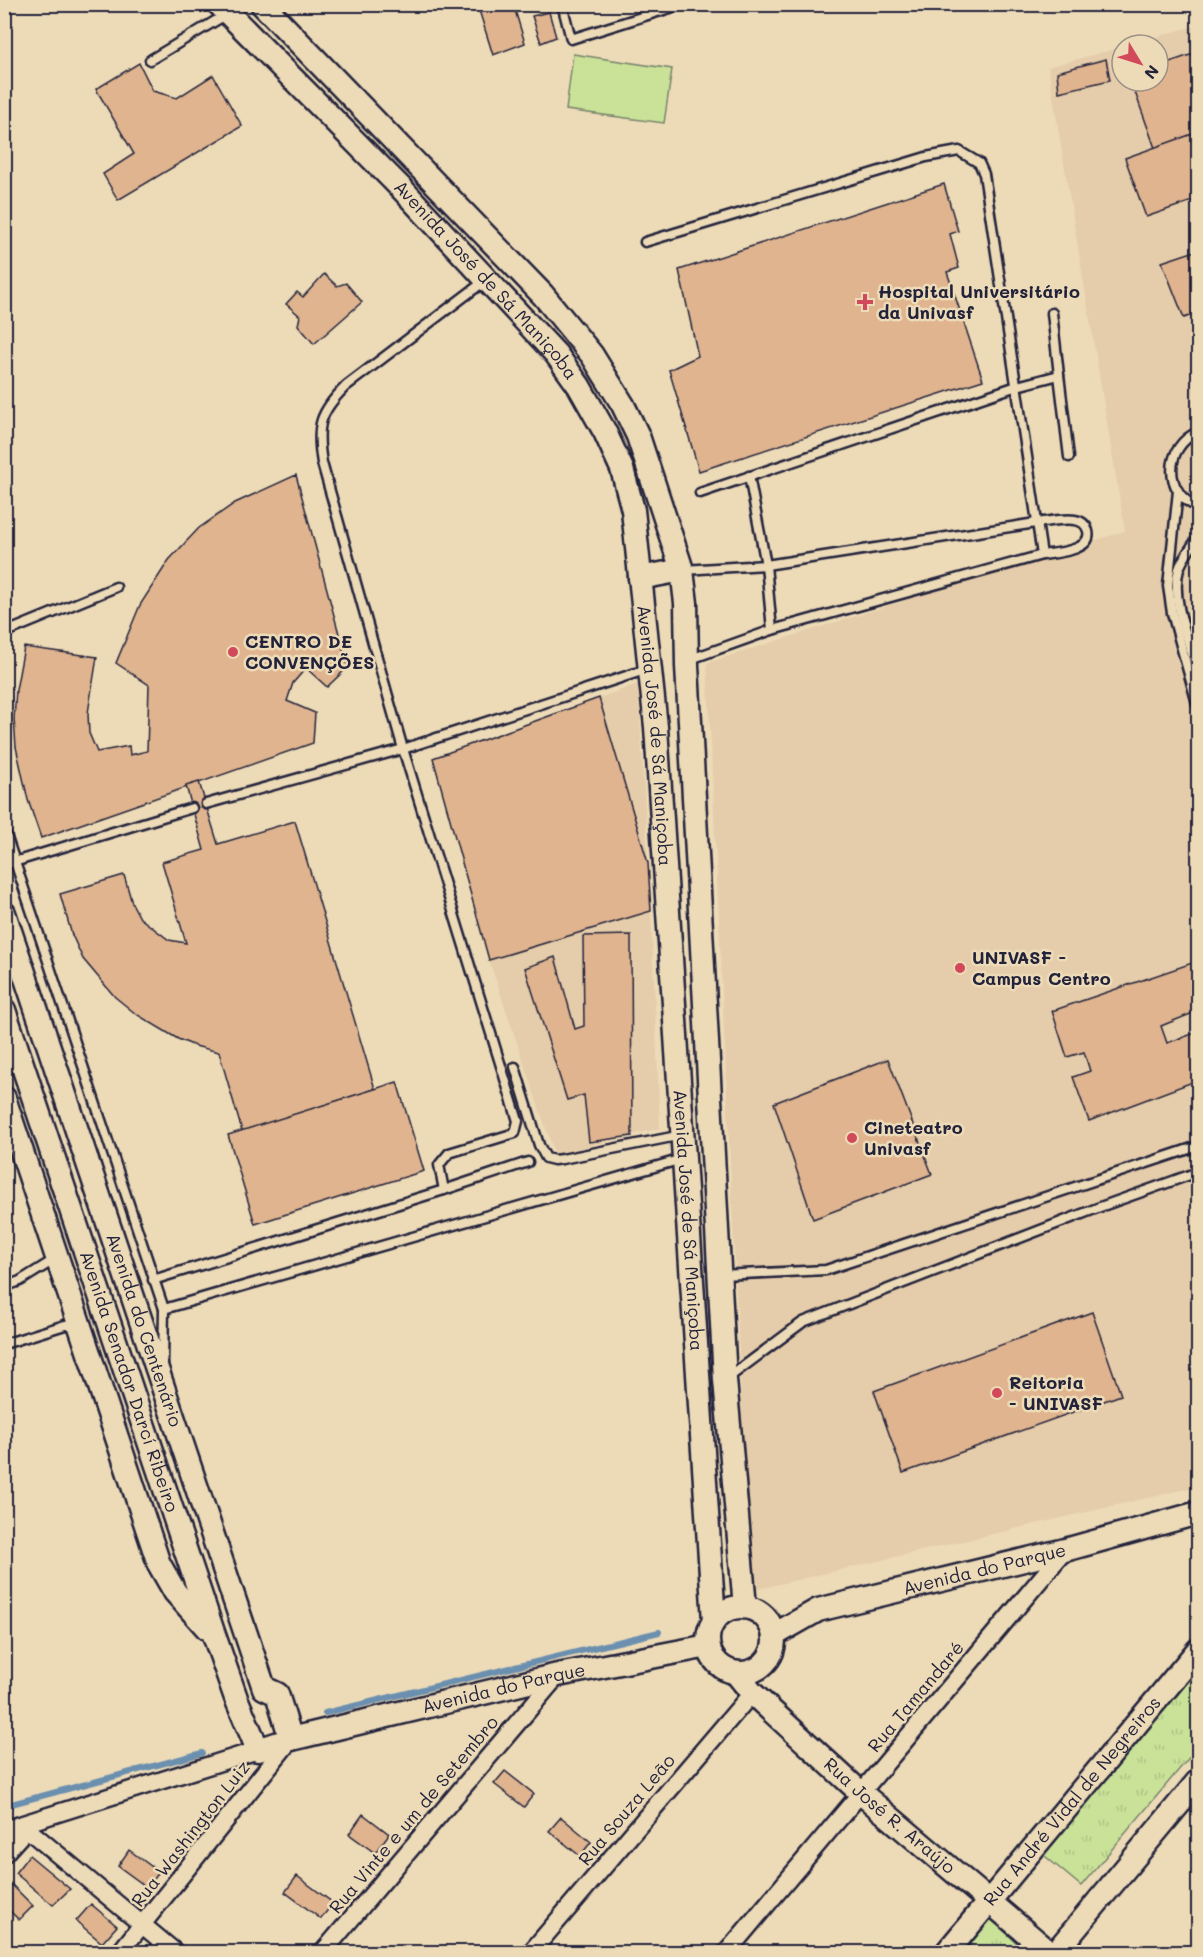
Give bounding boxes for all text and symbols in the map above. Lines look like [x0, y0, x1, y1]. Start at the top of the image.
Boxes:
north arrow [1110, 33, 1170, 93]
text: N [1140, 61, 1164, 84]
street label: Avenida José de Sá Maniçoba [389, 175, 584, 384]
place label: Hospital Universitário da Univasf [878, 279, 1080, 324]
marker: Hospital Universitário da Univasf [856, 293, 874, 311]
street label: Avenida José de Sá Maniçoba [632, 604, 678, 867]
place label: CENTRO DE CONVENÇÕES [245, 629, 375, 674]
marker: CENTRO DE CONVENÇÕES [226, 645, 240, 659]
place label: UNIVASF - Campus Centro [972, 945, 1111, 990]
marker: UNIVASF - Campus Centro [953, 961, 967, 975]
street label: Avenida José de Sá Maniçoba [669, 1089, 709, 1352]
place label: Cineteatro Univasf [864, 1115, 963, 1160]
marker: Cineteatro Univasf [845, 1131, 859, 1145]
street label: Avenida do Centenário [101, 1230, 189, 1430]
street label: Avenida Senador Darcí Ribeiro [75, 1247, 185, 1515]
place label: Reitoria - UNIVASF [1009, 1370, 1103, 1415]
marker: Reitoria - UNIVASF [990, 1386, 1004, 1400]
street label: Avenida do Parque [900, 1537, 1068, 1600]
street label: Rua Tamandaré [862, 1636, 969, 1757]
street label: Avenida do Parque [419, 1657, 587, 1718]
street label: Rua André Vidal de Negreiros [977, 1691, 1166, 1910]
street label: Rua Vinte e um de Setembro [323, 1710, 503, 1918]
street label: Rua Souza Leão [573, 1748, 680, 1870]
street label: Rua José R. Araújo [819, 1752, 961, 1879]
street label: Rua Washington Luiz [126, 1755, 255, 1911]

